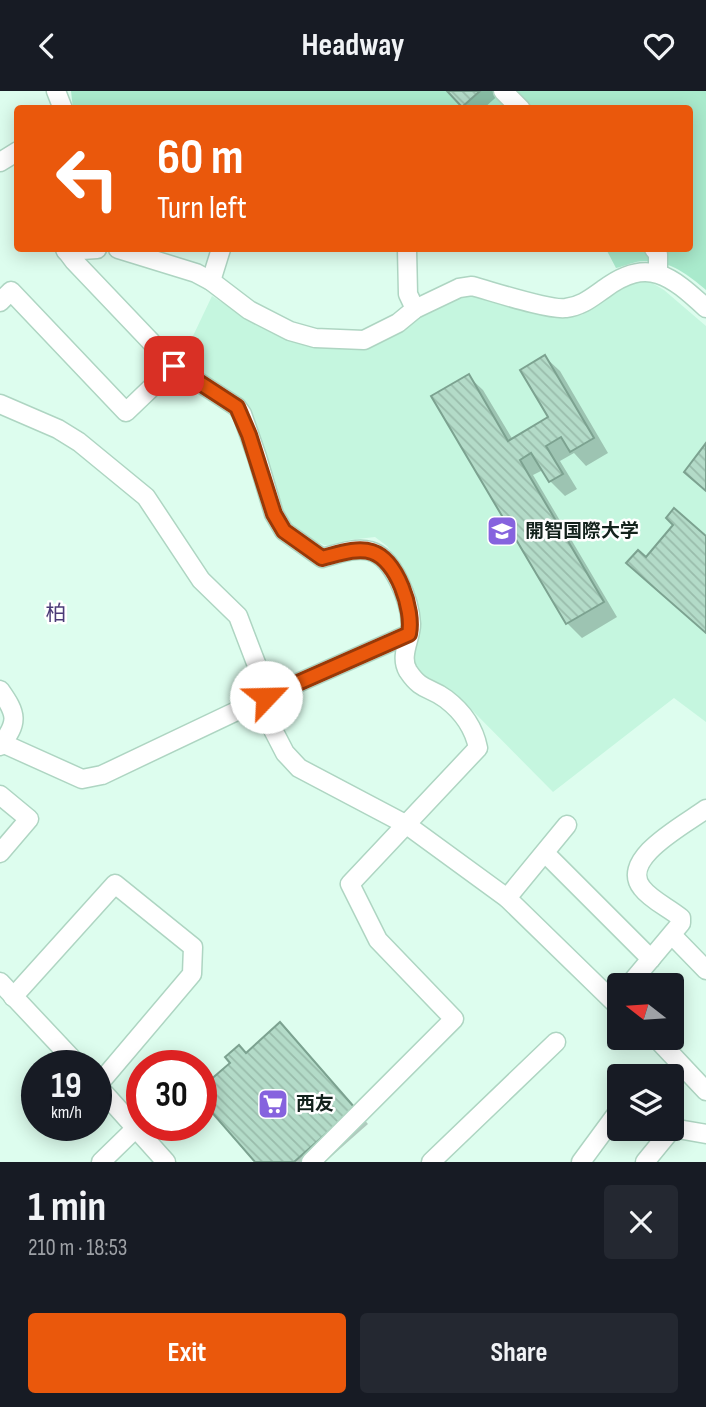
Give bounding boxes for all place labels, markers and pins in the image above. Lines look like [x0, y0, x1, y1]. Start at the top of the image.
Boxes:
pin [144, 336, 204, 396]
school or university icon: 開智国際大学 [485, 514, 519, 548]
place label: 開智国際大学 [525, 520, 639, 543]
supermarket icon: 西友 [256, 1087, 290, 1121]
place label: 西友 [296, 1093, 334, 1116]

